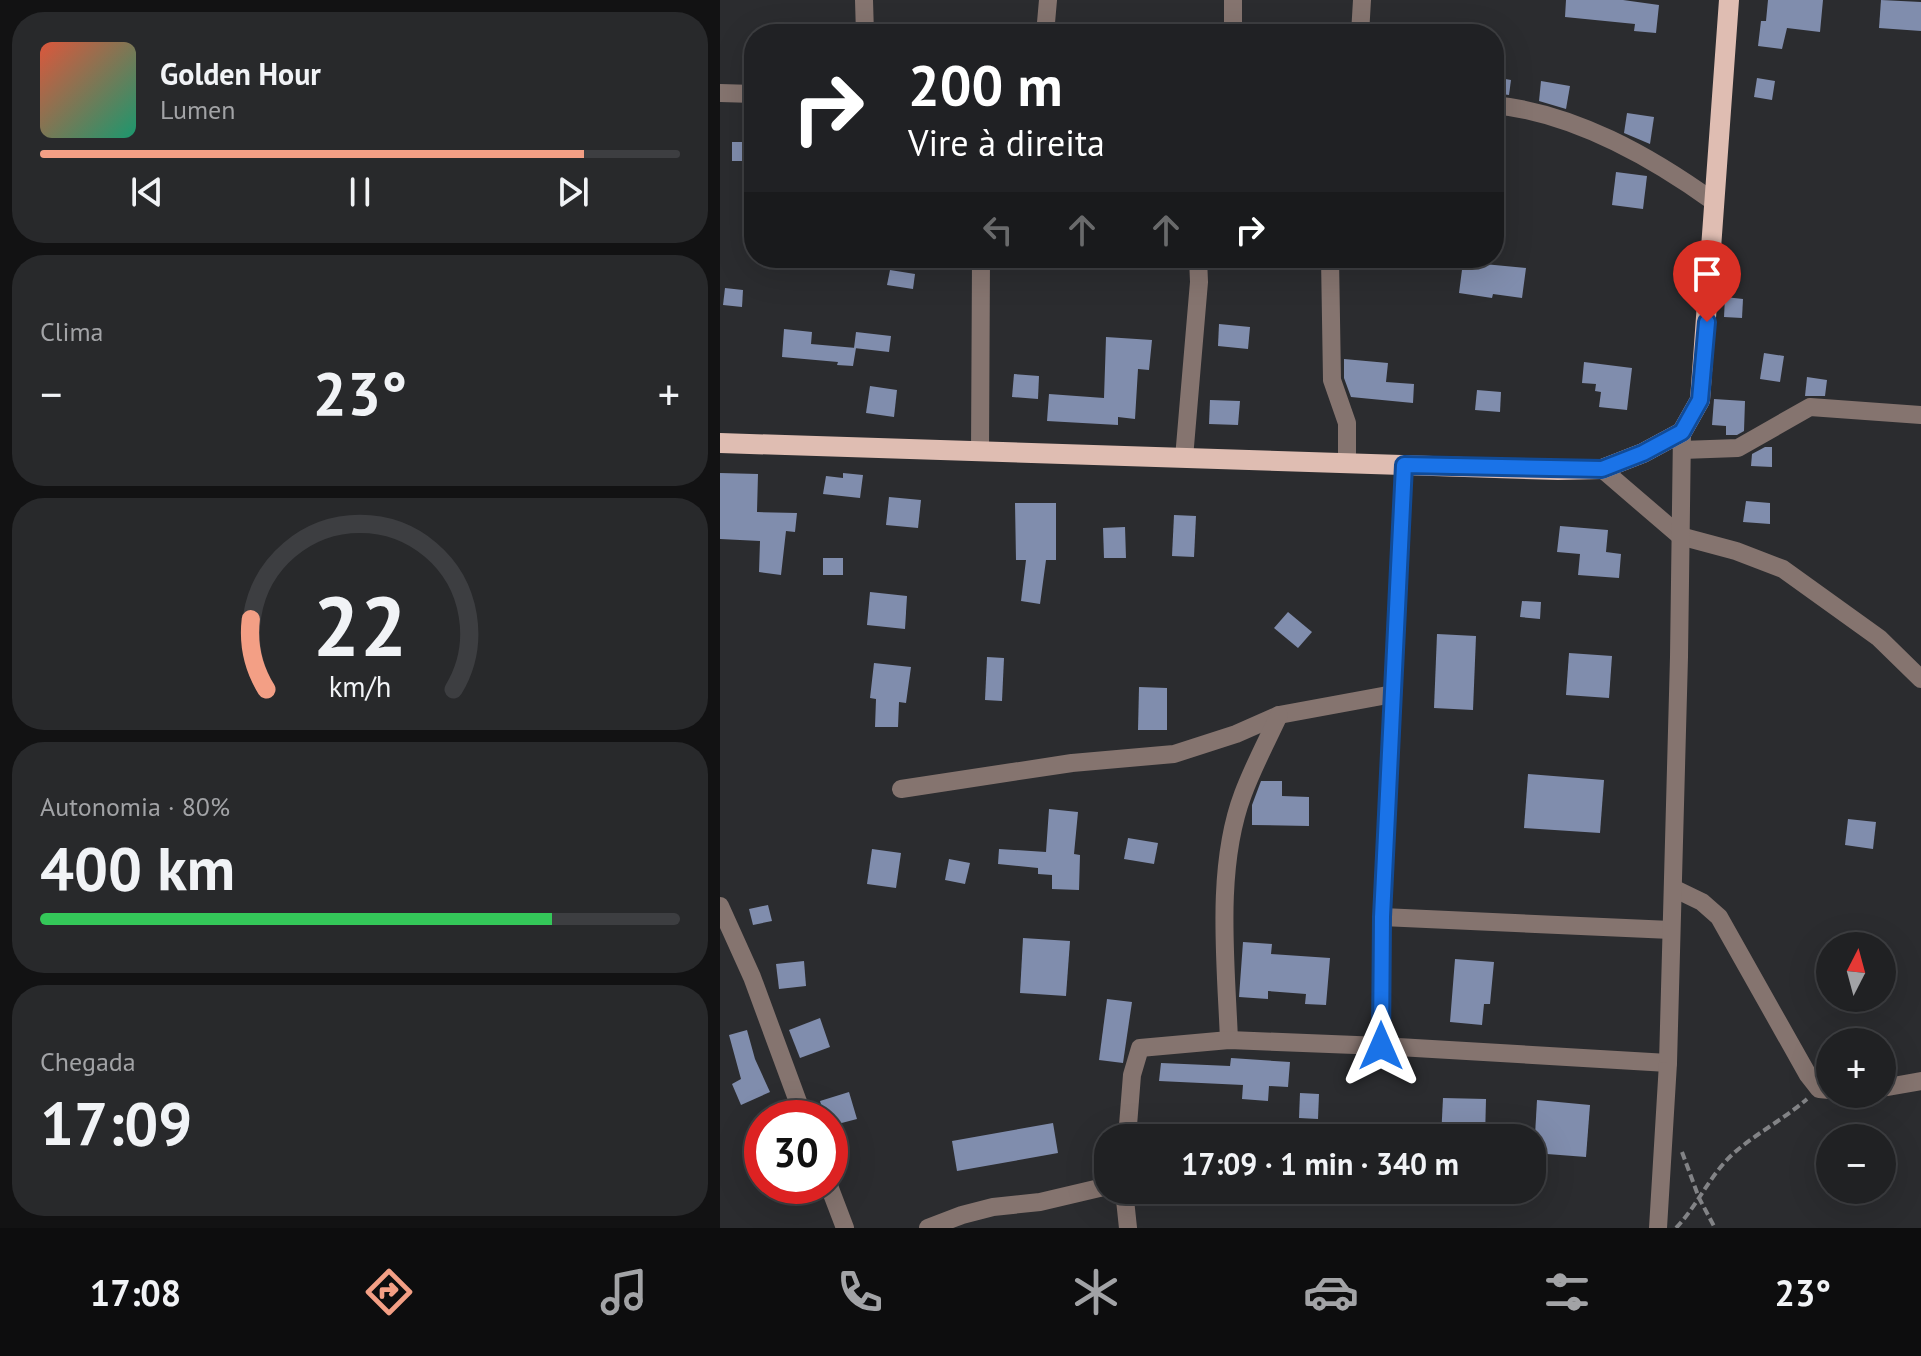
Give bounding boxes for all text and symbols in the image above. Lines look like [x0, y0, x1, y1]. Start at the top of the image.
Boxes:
text: 200 m [908, 49, 1063, 121]
text: Golden Hour [160, 54, 321, 93]
icon: right [776, 56, 880, 160]
text: Lumen [160, 93, 235, 126]
text: Vire à direita [908, 119, 1105, 166]
icon: previous [125, 170, 169, 214]
icon: pause [338, 170, 382, 214]
icon: next [551, 170, 595, 214]
icon: left [976, 208, 1020, 252]
icon: ahead [1060, 208, 1104, 252]
icon: ahead [1144, 208, 1188, 252]
icon: right [1228, 208, 1272, 252]
pin [1673, 240, 1741, 322]
icon: arrive [1685, 252, 1729, 296]
text: Clima [40, 315, 103, 348]
text: 23° [313, 354, 407, 432]
text: − [40, 365, 62, 422]
text: + [658, 365, 680, 422]
text: 22 [313, 571, 407, 679]
text: km/h [329, 668, 391, 705]
text: Autonomia · 80% [40, 790, 230, 823]
text: 400 km [40, 829, 235, 907]
north arrow [1816, 932, 1896, 1012]
map controls [1816, 932, 1896, 1204]
position arrow [1339, 1004, 1423, 1088]
button: + [1816, 1028, 1896, 1108]
text: Chegada [40, 1045, 136, 1078]
text: 17:09 [40, 1084, 192, 1162]
speed limit sign: 30 [744, 1100, 848, 1204]
button: − [1816, 1124, 1896, 1204]
text: 17:09 · 1 min · 340 m [1181, 1144, 1459, 1183]
icon: directions [361, 1264, 417, 1320]
icon: music [596, 1264, 652, 1320]
icon: phone [832, 1264, 888, 1320]
icon: climate [1068, 1264, 1124, 1320]
icon: car [1303, 1264, 1359, 1320]
icon: filters [1539, 1264, 1595, 1320]
text: 17:08 [90, 1269, 181, 1316]
text: 23° [1775, 1269, 1831, 1316]

